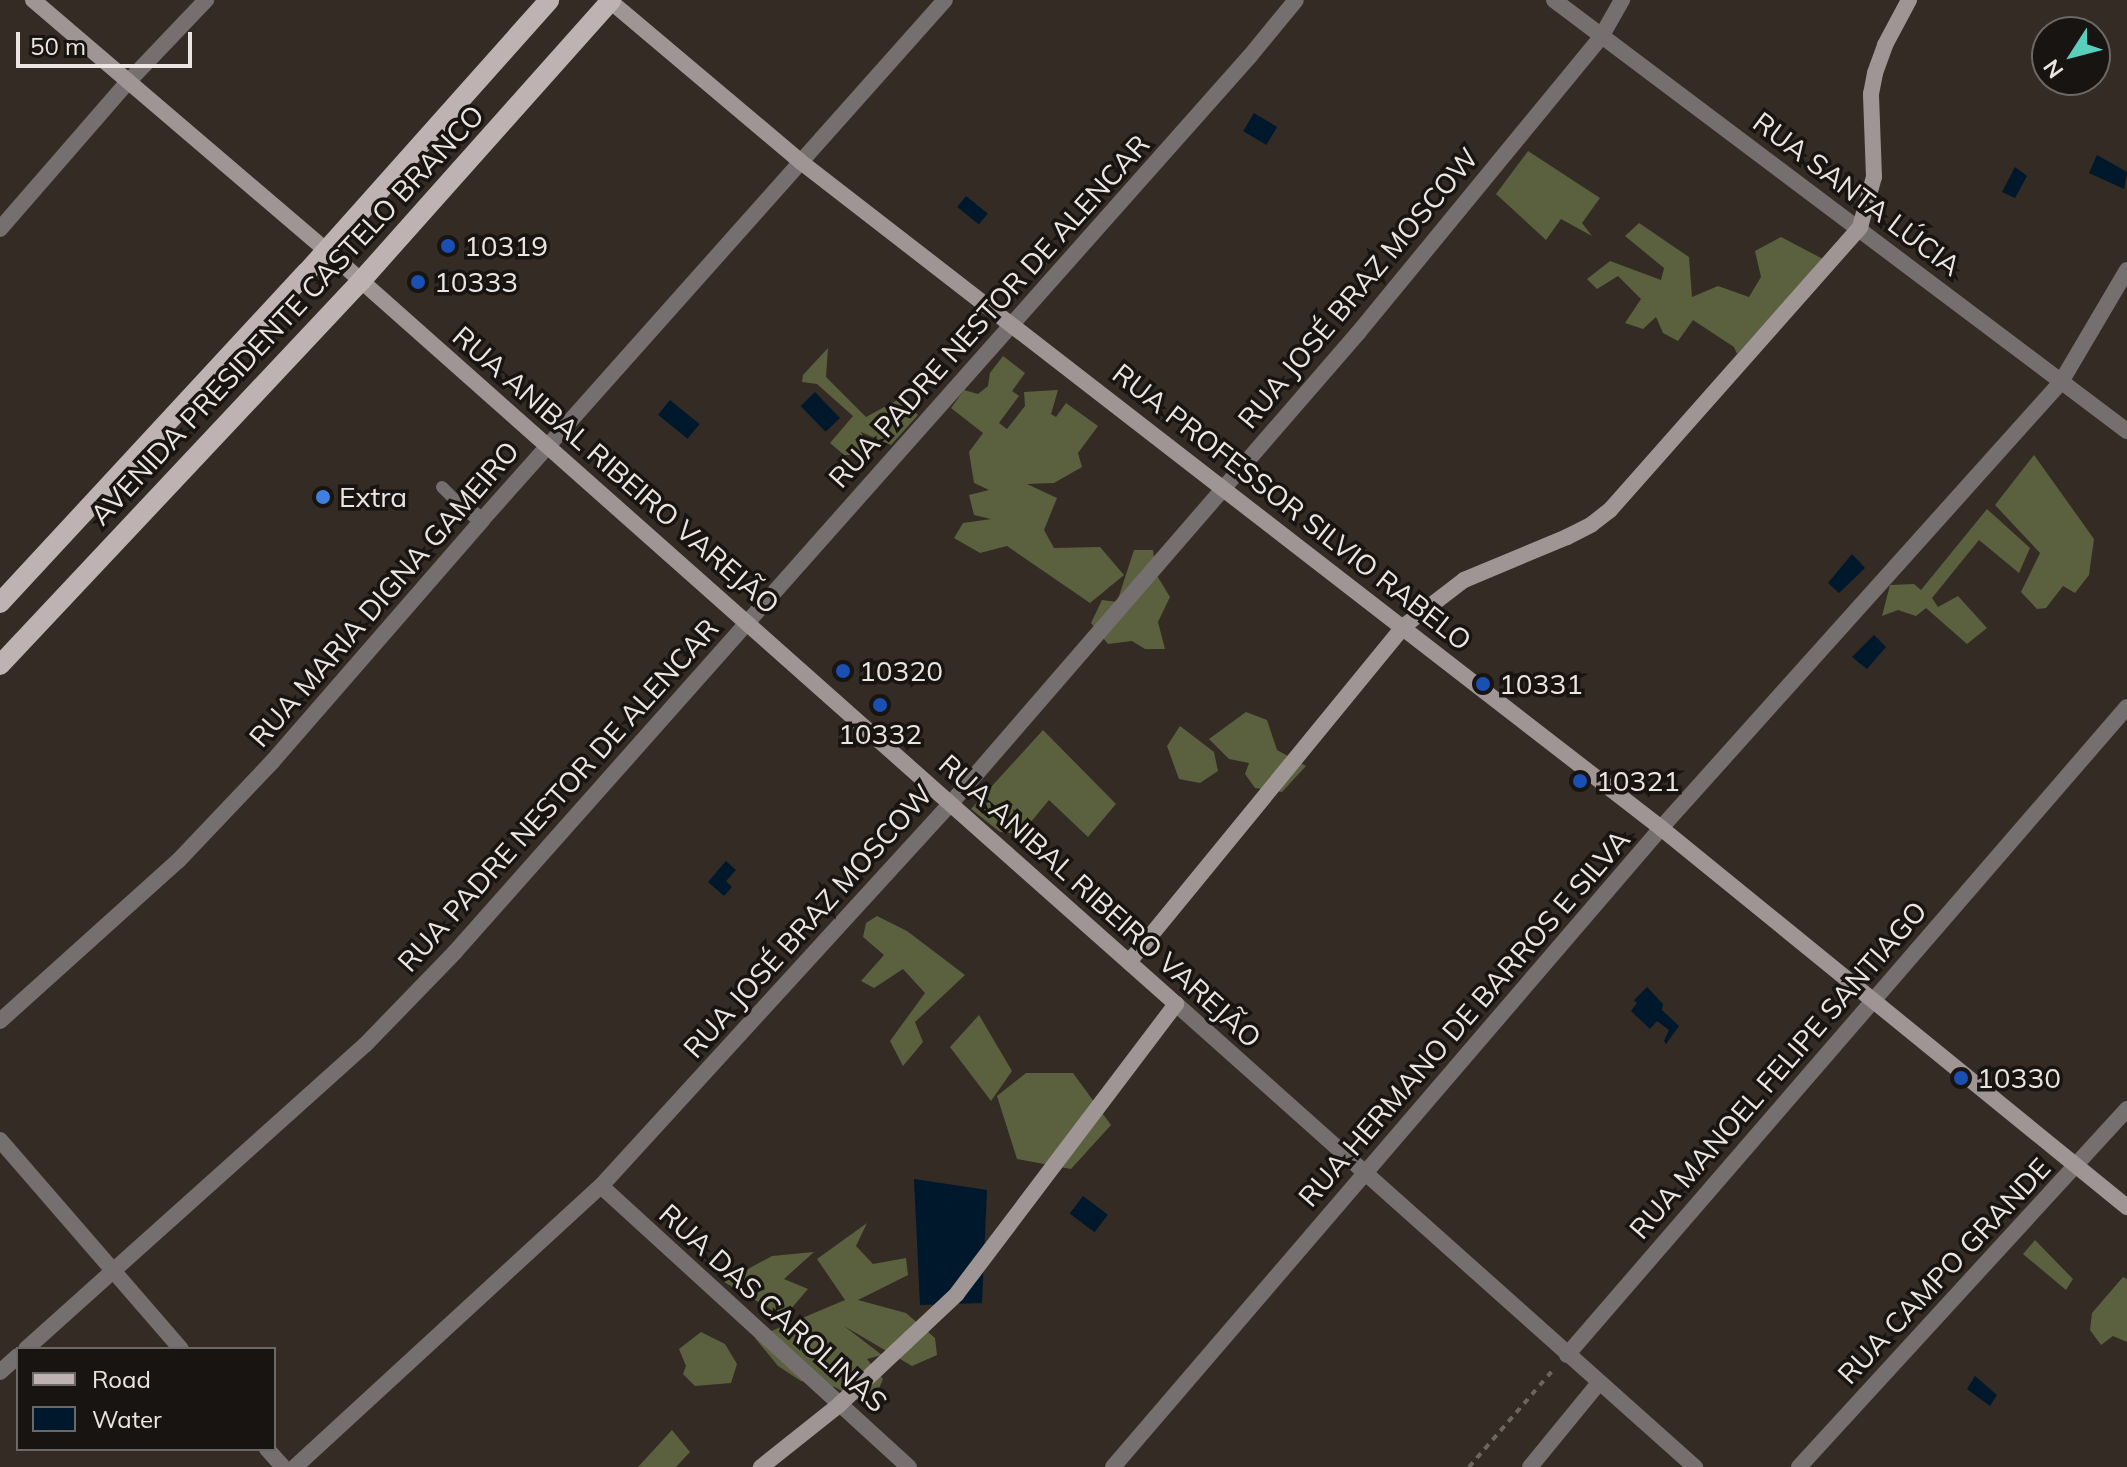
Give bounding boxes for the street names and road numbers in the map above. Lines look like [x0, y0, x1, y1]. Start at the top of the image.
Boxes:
street label: AVENIDA PRESIDENTE CASTELO BRANCO [83, 98, 491, 532]
street label: RUA SANTA LÚCIA [1747, 105, 1967, 283]
street label: RUA PADRE NESTOR DE ALENCAR [822, 128, 1156, 494]
street label: RUA JOSÉ BRAZ MOSCOW [1231, 141, 1485, 435]
street label: RUA ANIBAL RIBEIRO VAREJÃO [446, 319, 786, 621]
street label: RUA PROFESSOR SILVIO RABELO [1106, 357, 1478, 657]
street label: RUA MARIA DIGNA GAMEIRO [242, 434, 526, 754]
street label: RUA PADRE NESTOR DE ALENCAR [391, 612, 725, 978]
street label: RUA ANIBAL RIBEIRO VAREJÃO [932, 748, 1268, 1054]
street label: RUA JOSÉ BRAZ MOSCOW [676, 778, 940, 1064]
street label: RUA HERMANO DE BARROS E SILVA [1291, 823, 1637, 1213]
street label: RUA MANOEL FELIPE SANTIAGO [1622, 895, 1934, 1245]
street label: RUA CAMPO GRANDE [1831, 1151, 2057, 1391]
street label: RUA DAS CAROLINAS [652, 1197, 894, 1419]

